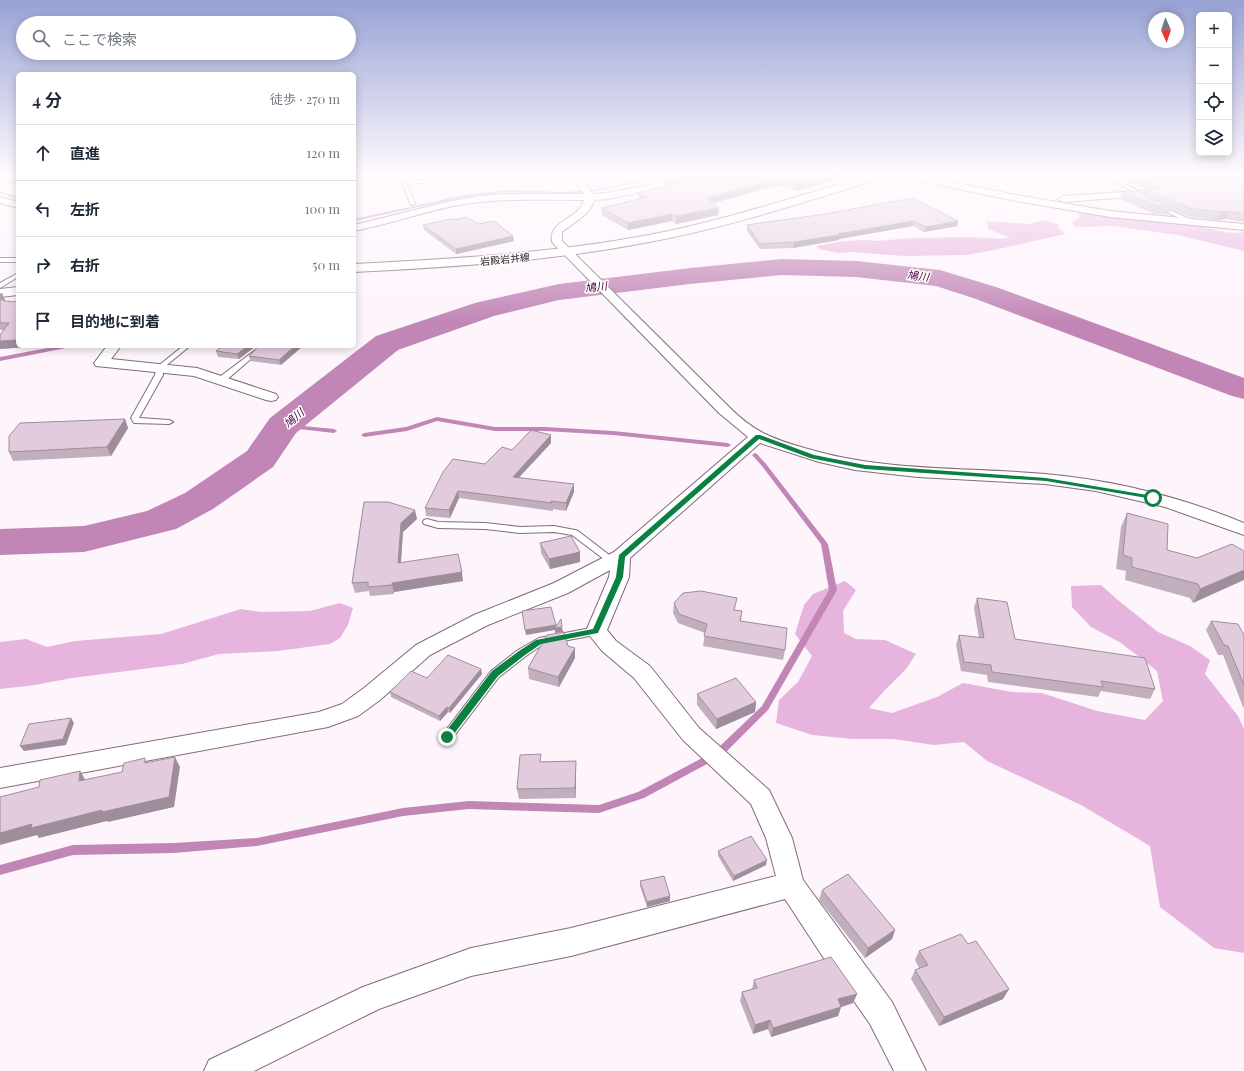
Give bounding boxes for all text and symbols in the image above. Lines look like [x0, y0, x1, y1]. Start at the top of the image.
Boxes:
north arrow [1148, 12, 1184, 48]
map controls [1196, 12, 1232, 156]
button: + [1196, 12, 1232, 48]
search box [16, 16, 356, 60]
icon: search [30, 27, 52, 49]
text: ここで検索 [62, 29, 137, 49]
button: − [1196, 48, 1232, 84]
button: locate [1196, 84, 1232, 120]
text: 4 分 [32, 88, 62, 110]
text: 徒歩 · 270 m [270, 90, 340, 107]
button: layers [1196, 120, 1232, 156]
icon: ahead [32, 142, 54, 164]
text: 直進 [70, 143, 100, 163]
text: 120 m [306, 144, 340, 161]
icon: left [32, 198, 54, 220]
text: 左折 [70, 199, 100, 219]
text: 100 m [305, 200, 340, 217]
street label: 岩殿岩井線 [479, 249, 531, 269]
icon: right [32, 254, 54, 276]
text: 右折 [70, 255, 100, 275]
text: 50 m [312, 256, 340, 273]
water label: 鳩川 [906, 267, 931, 284]
water label: 鳩川 [584, 278, 609, 295]
icon: arrive [32, 310, 54, 332]
text: 目的地に到着 [70, 311, 160, 331]
water label: 鳩川 [280, 404, 308, 430]
route start [1144, 489, 1162, 507]
route end [438, 728, 456, 746]

